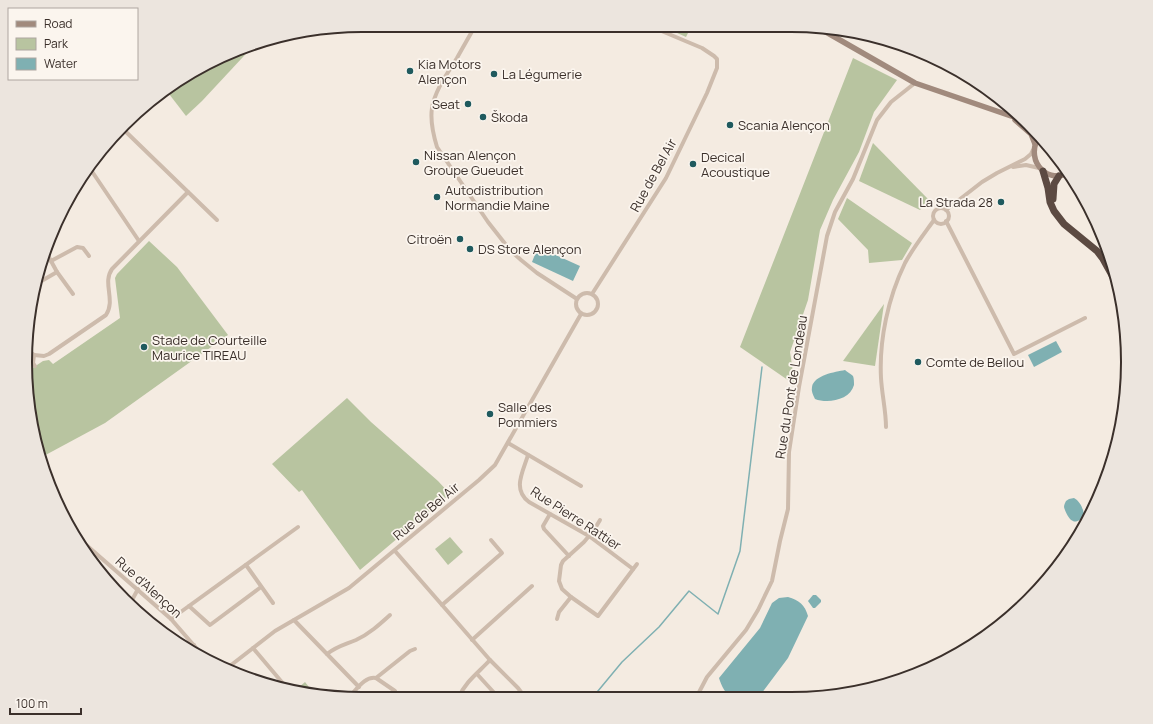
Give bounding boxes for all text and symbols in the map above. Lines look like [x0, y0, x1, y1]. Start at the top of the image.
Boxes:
legend [8, 8, 138, 80]
text: Road [44, 15, 72, 32]
text: Park [44, 35, 69, 52]
text: Water [44, 55, 78, 72]
place label: Kia Motors Alençon [418, 55, 481, 88]
place label: La Légumerie [502, 65, 582, 83]
marker: Kia Motors Alençon [405, 66, 415, 76]
marker: La Légumerie [489, 69, 499, 79]
place label: Seat [432, 95, 460, 113]
marker: Seat [463, 99, 473, 109]
place label: Škoda [491, 108, 528, 126]
marker: Škoda [478, 112, 488, 122]
place label: Scania Alençon [738, 116, 830, 134]
marker: Scania Alençon [725, 120, 735, 130]
street label: Rue de Bel Air [625, 135, 681, 215]
place label: Nissan Alençon Groupe Gueudet [424, 146, 524, 179]
place label: Decical Acoustique [701, 148, 770, 181]
marker: Nissan Alençon Groupe Gueudet [411, 157, 421, 167]
marker: Decical Acoustique [688, 159, 698, 169]
place label: Autodistribution Normandie Maine [445, 181, 550, 214]
marker: Autodistribution Normandie Maine [432, 192, 442, 202]
place label: La Strada 28 [919, 193, 993, 211]
marker: La Strada 28 [996, 197, 1006, 207]
place label: Citroën [407, 230, 452, 248]
marker: Citroën [455, 234, 465, 244]
place label: DS Store Alençon [478, 240, 582, 258]
marker: DS Store Alençon [465, 244, 475, 254]
street label: Rue du Pont de Londeau [771, 314, 811, 460]
place label: Stade de Courteille Maurice TIREAU [152, 331, 267, 364]
marker: Stade de Courteille Maurice TIREAU [139, 342, 149, 352]
place label: Comte de Bellou [926, 353, 1024, 371]
marker: Comte de Bellou [913, 357, 923, 367]
place label: Salle des Pommiers [498, 398, 558, 431]
marker: Salle des Pommiers [485, 409, 495, 419]
street label: Rue de Bel Air [389, 478, 463, 544]
street label: Rue Pierre Rattier [527, 482, 625, 554]
street label: Rue d'Alençon [112, 552, 186, 622]
scale bar [10, 690, 81, 716]
text: 100 m [16, 695, 48, 712]

